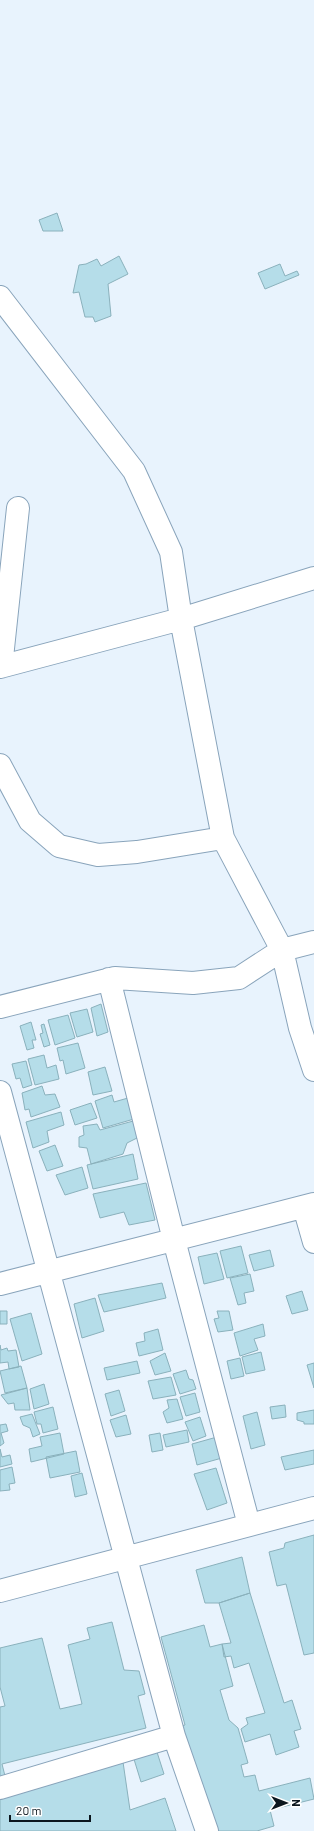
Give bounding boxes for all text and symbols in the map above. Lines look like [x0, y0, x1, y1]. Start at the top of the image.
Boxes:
north arrow [266, 1783, 306, 1823]
scale bar [10, 1797, 90, 1823]
text: N [290, 1799, 303, 1807]
text: 20 m [16, 1803, 42, 1817]

